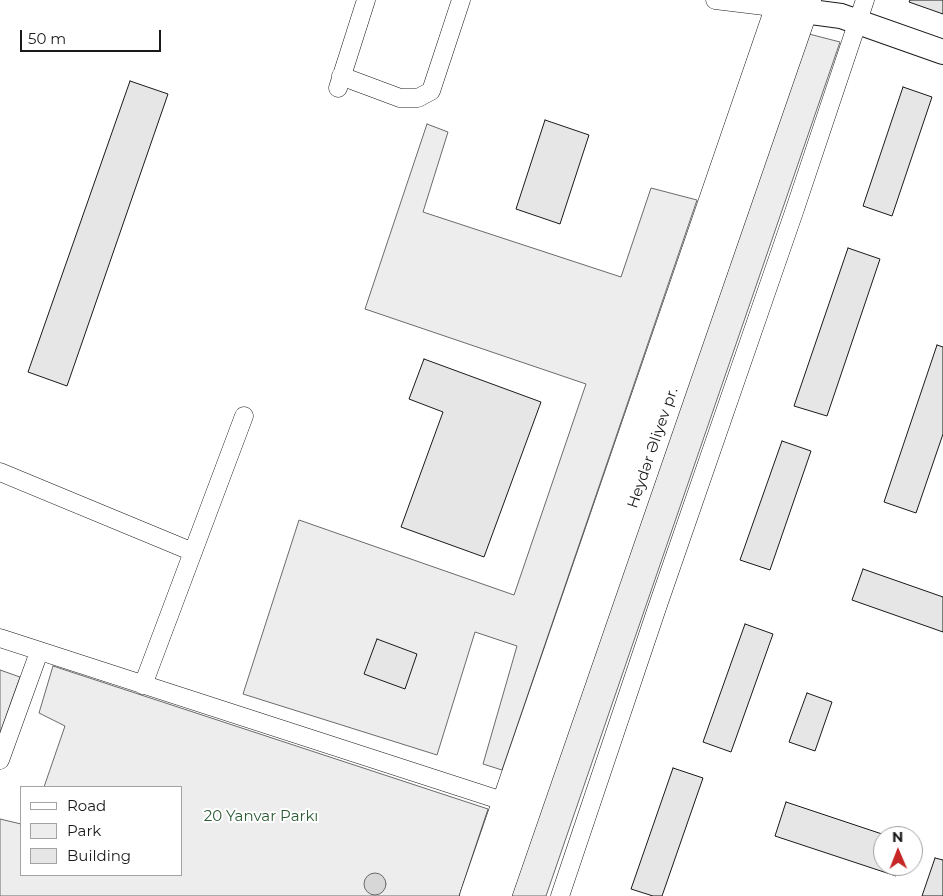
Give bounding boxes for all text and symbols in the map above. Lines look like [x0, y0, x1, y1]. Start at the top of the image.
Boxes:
scale bar [22, 20, 164, 52]
text: 50 m [28, 29, 66, 48]
street label: Heydər Əliyev pr. [624, 385, 682, 511]
legend [20, 786, 182, 876]
text: Road [67, 796, 106, 815]
park label: 20 Yanvar Parkı [204, 808, 318, 826]
text: Park [67, 821, 101, 840]
north arrow [873, 826, 923, 876]
text: N [892, 828, 904, 846]
text: Building [67, 846, 131, 865]

